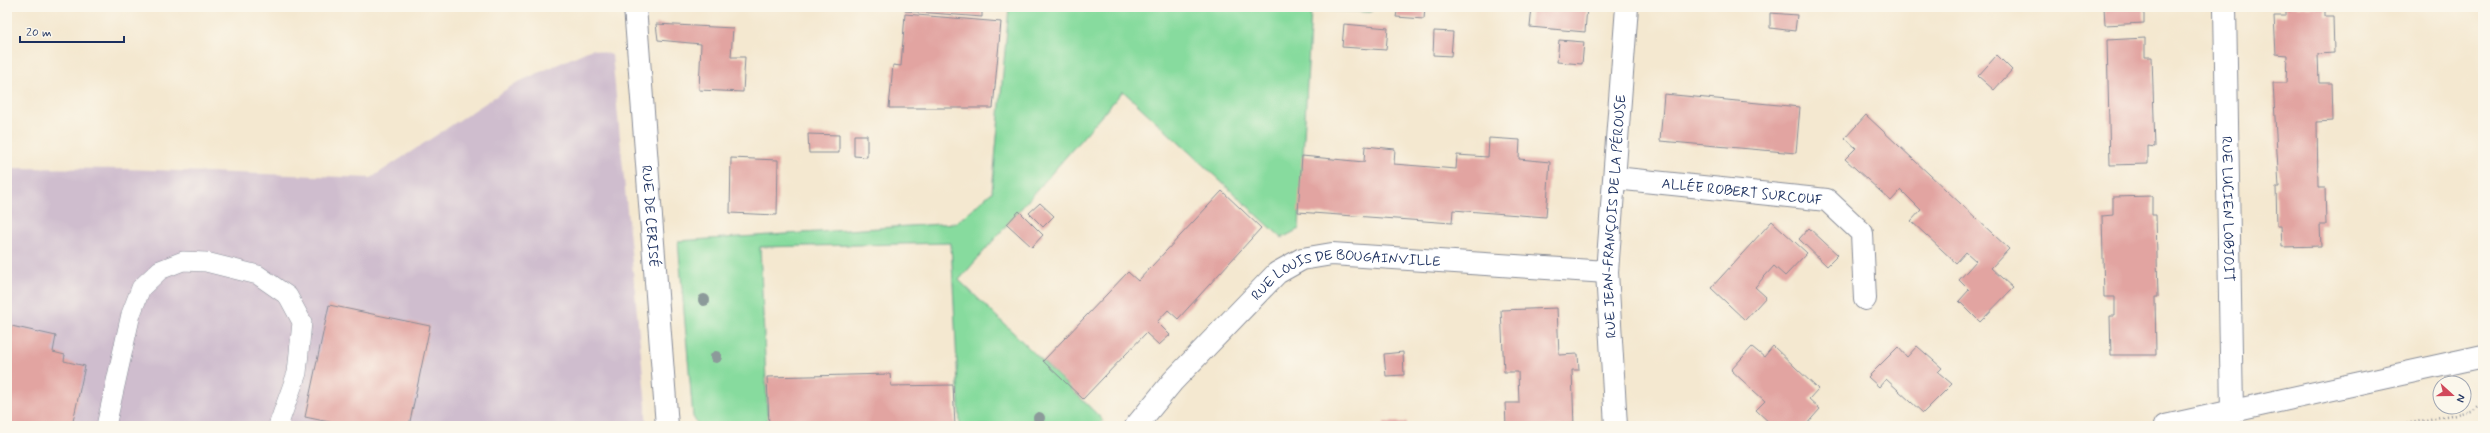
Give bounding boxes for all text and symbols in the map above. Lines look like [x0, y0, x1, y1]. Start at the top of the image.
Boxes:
scale bar [20, 18, 124, 44]
text: 20 m [26, 25, 52, 41]
street label: RUE JEAN-FRANÇOIS DE LA PÉROUSE [1599, 94, 1630, 339]
street label: RUE LUCIEN LOBJOIT [2217, 136, 2238, 282]
street label: RUE DE CERISÉ [637, 164, 663, 268]
street label: ALLÉE ROBERT SURCOUF [1661, 175, 1824, 210]
street label: RUE LOUIS DE BOUGAINVILLE [1248, 246, 1441, 305]
north arrow [2432, 375, 2472, 415]
text: N [2453, 392, 2468, 404]

